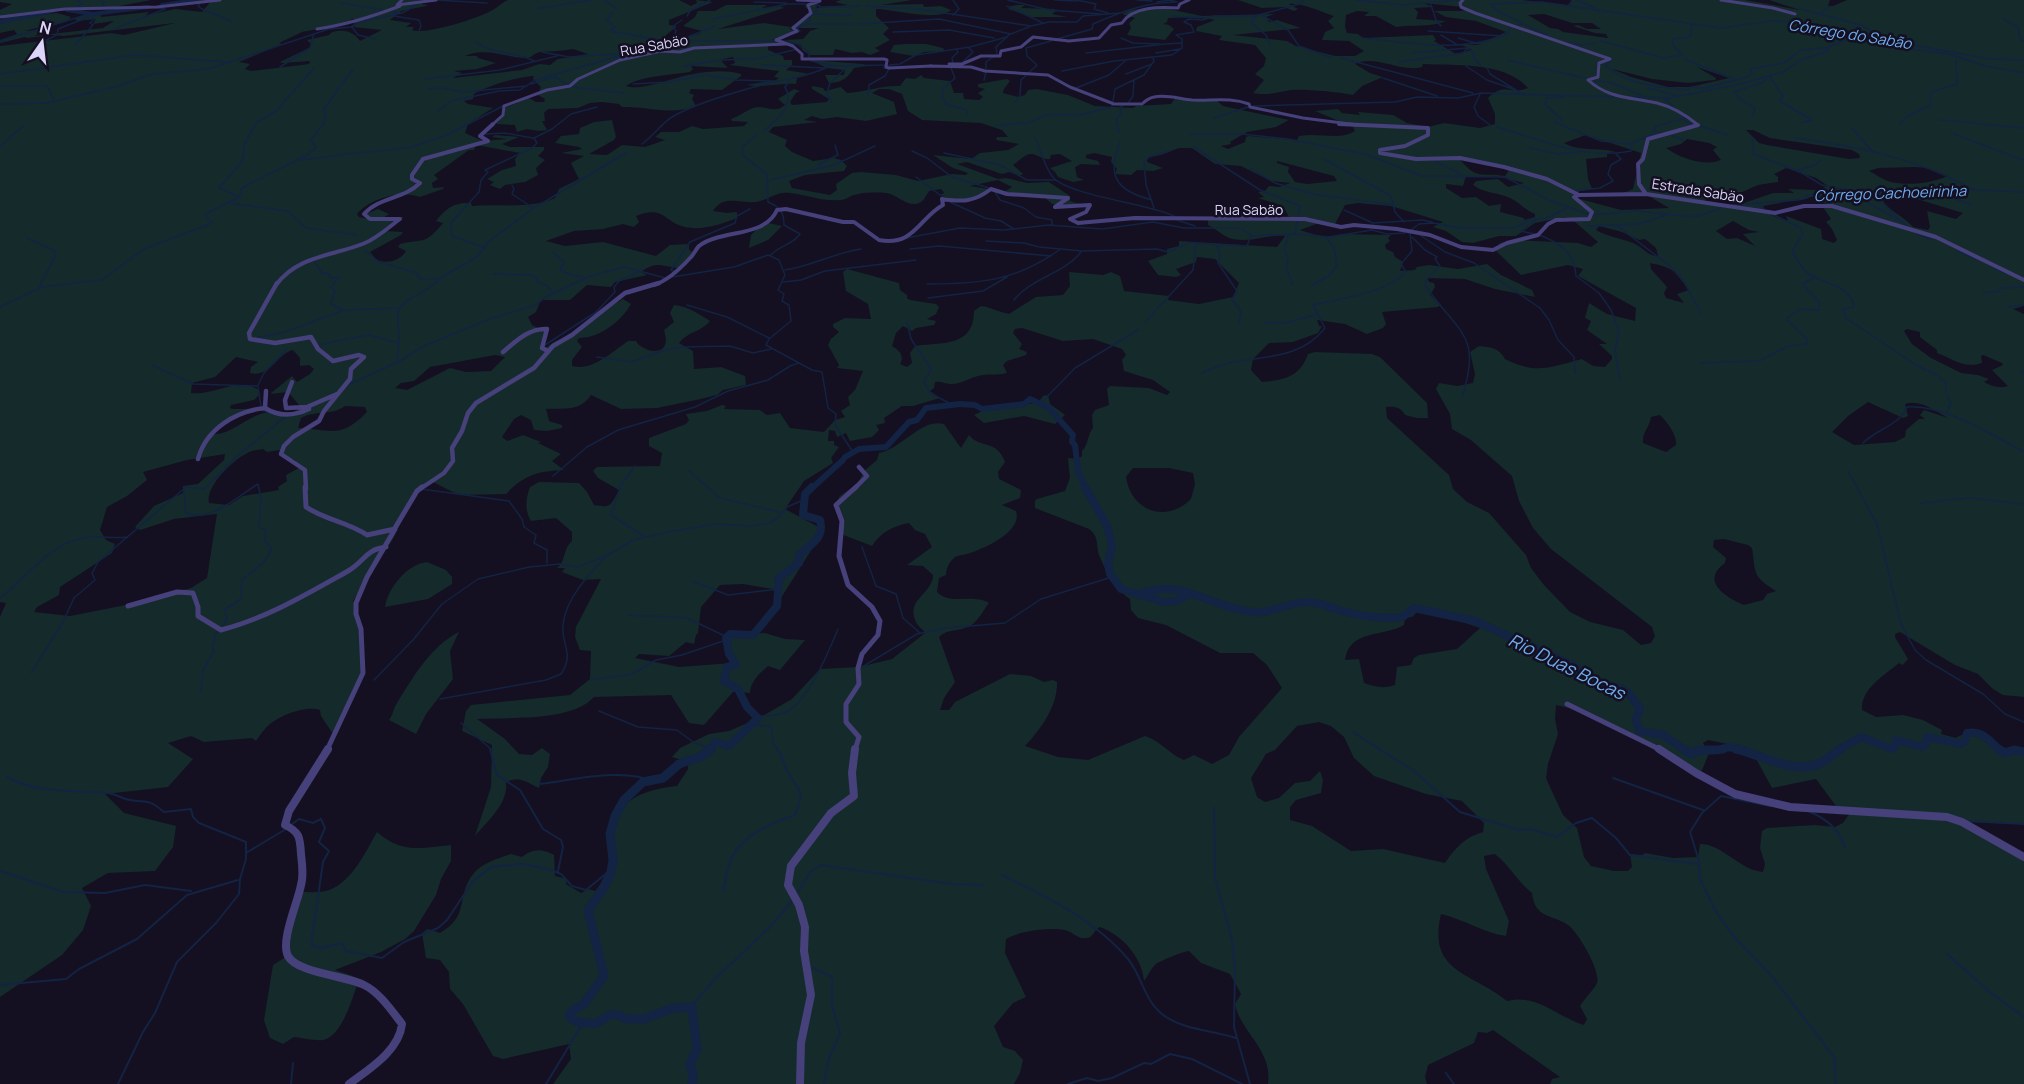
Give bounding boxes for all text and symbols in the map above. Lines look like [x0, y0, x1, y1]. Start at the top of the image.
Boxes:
north arrow [12, 12, 72, 72]
water label: Córrego do Sabão [1787, 14, 1914, 54]
text: N [37, 15, 54, 40]
street label: Rua Sabäo [619, 30, 689, 60]
street label: Estrada Sabäo [1651, 173, 1745, 207]
water label: Córrego Cachoeirinha [1814, 180, 1967, 206]
street label: Rua Sabäo [1215, 200, 1283, 219]
water label: Rio Duas Bocas [1505, 627, 1631, 705]

